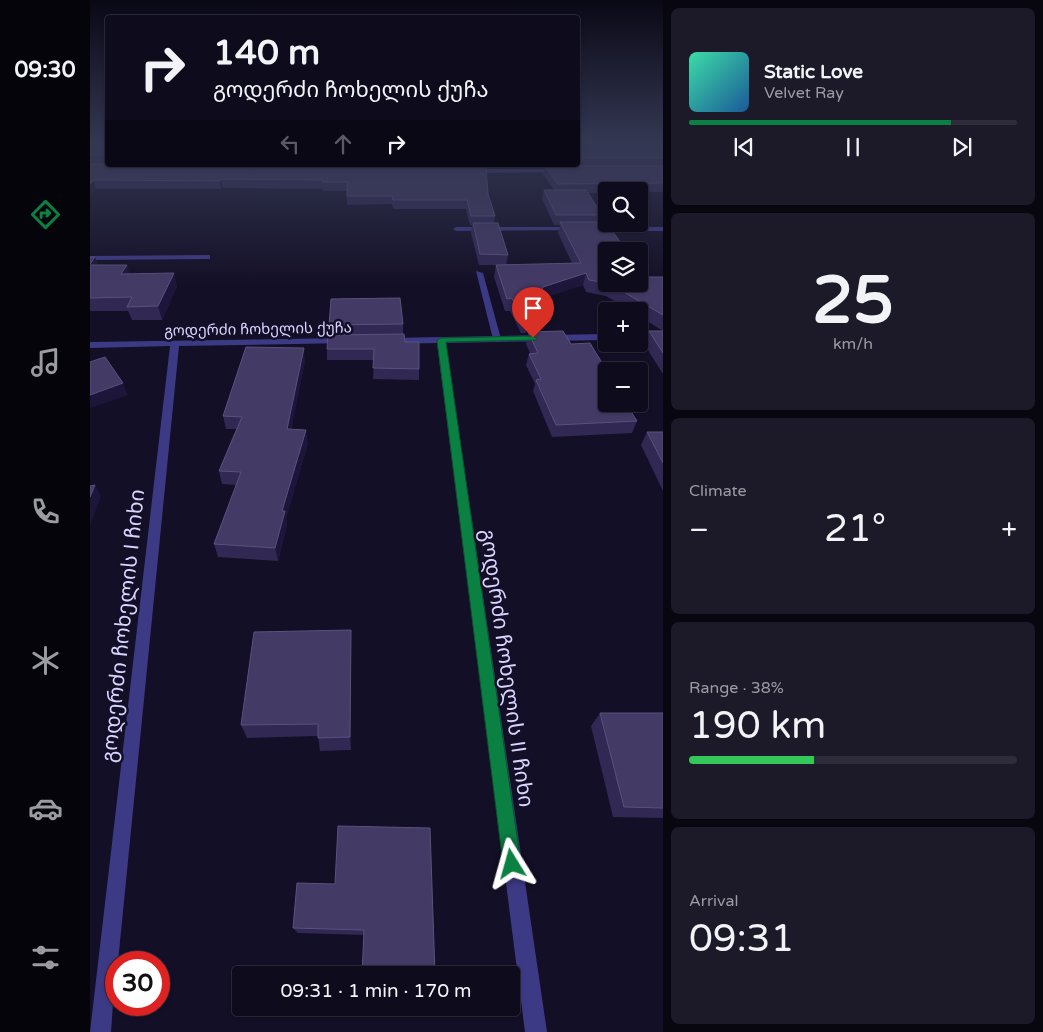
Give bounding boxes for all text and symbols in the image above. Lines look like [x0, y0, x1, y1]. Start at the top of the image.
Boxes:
text: 140 m [213, 32, 320, 74]
icon: right [130, 35, 195, 100]
text: 09:30 [15, 57, 75, 83]
text: Static Love [764, 61, 863, 83]
text: გოდერძი ჩოხელის ქუჩა [213, 77, 489, 103]
text: Velvet Ray [764, 83, 844, 103]
icon: left [276, 130, 304, 158]
icon: ahead [329, 130, 357, 158]
icon: right [382, 130, 410, 158]
icon: previous [730, 133, 758, 161]
icon: pause [839, 133, 867, 161]
icon: next [948, 133, 976, 161]
map controls [598, 182, 648, 412]
button: search [598, 182, 648, 232]
icon: directions [28, 197, 63, 232]
button: layers [598, 242, 648, 292]
text: 25 [812, 262, 894, 341]
pin [512, 287, 554, 338]
icon: arrive [519, 294, 547, 322]
button: + [598, 302, 648, 352]
street label: გოდერძი ჩოხელის ქუჩა [164, 318, 352, 340]
text: km/h [833, 334, 873, 354]
icon: music [28, 345, 63, 380]
button: − [598, 362, 648, 412]
text: Climate [689, 481, 747, 501]
street label: გოდერძი ჩოხელის I ჩიხი [97, 488, 150, 764]
icon: phone [28, 494, 63, 529]
text: 21° [824, 506, 886, 552]
text: − [689, 513, 709, 547]
text: + [1001, 513, 1017, 547]
street label: გოდერძი ჩოხელის II ჩიხი [475, 527, 538, 809]
icon: climate [28, 643, 63, 678]
text: Range · 38% [689, 678, 784, 698]
text: 190 km [689, 703, 826, 749]
icon: car [28, 791, 63, 826]
position arrow [485, 837, 537, 889]
text: Arrival [689, 891, 738, 911]
text: 09:31 [689, 916, 794, 962]
icon: filters [28, 940, 63, 975]
speed limit sign: 30 [105, 951, 170, 1016]
text: 09:31 · 1 min · 170 m [280, 980, 472, 1002]

